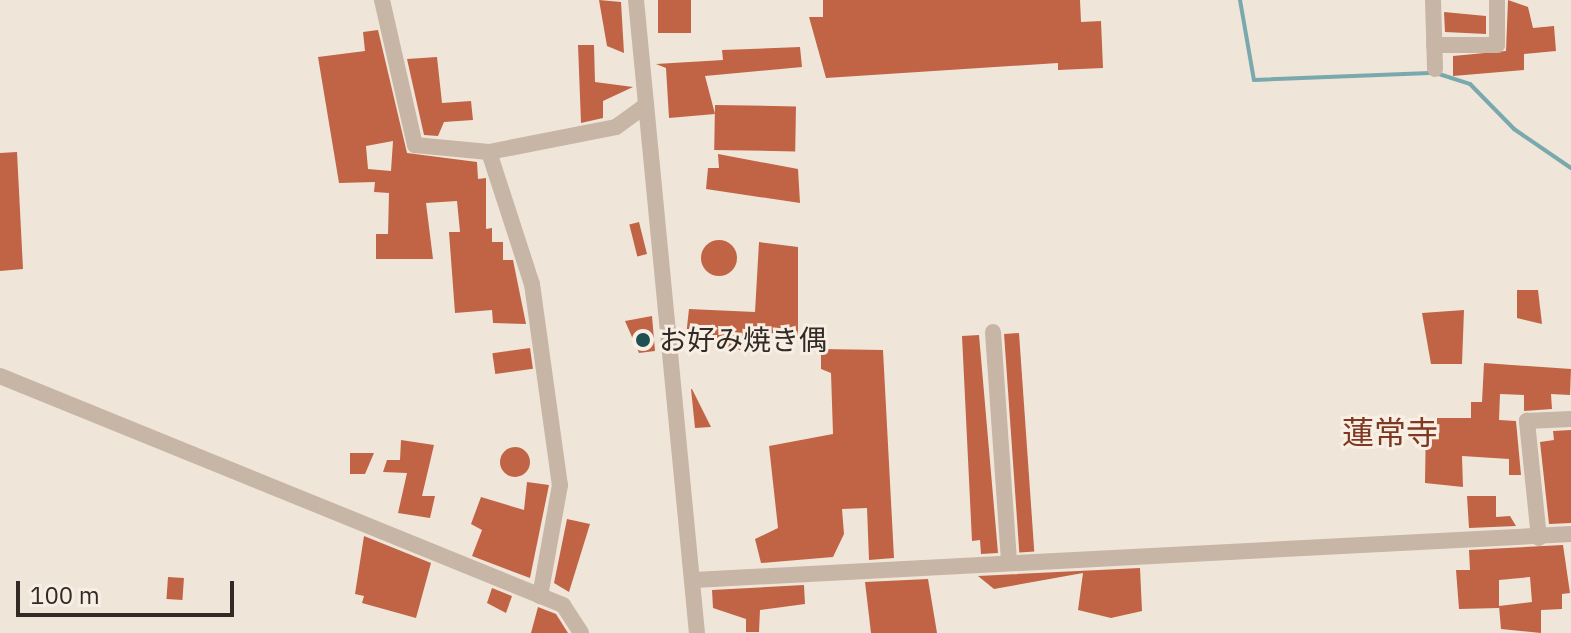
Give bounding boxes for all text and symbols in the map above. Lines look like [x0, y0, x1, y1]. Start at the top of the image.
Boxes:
place label: お好み焼き偶 [659, 323, 827, 357]
marker: お好み焼き偶 [634, 331, 652, 349]
district label: 蓮常寺 [1342, 413, 1438, 451]
scale bar [20, 565, 238, 615]
text: 100 m [30, 579, 100, 611]

